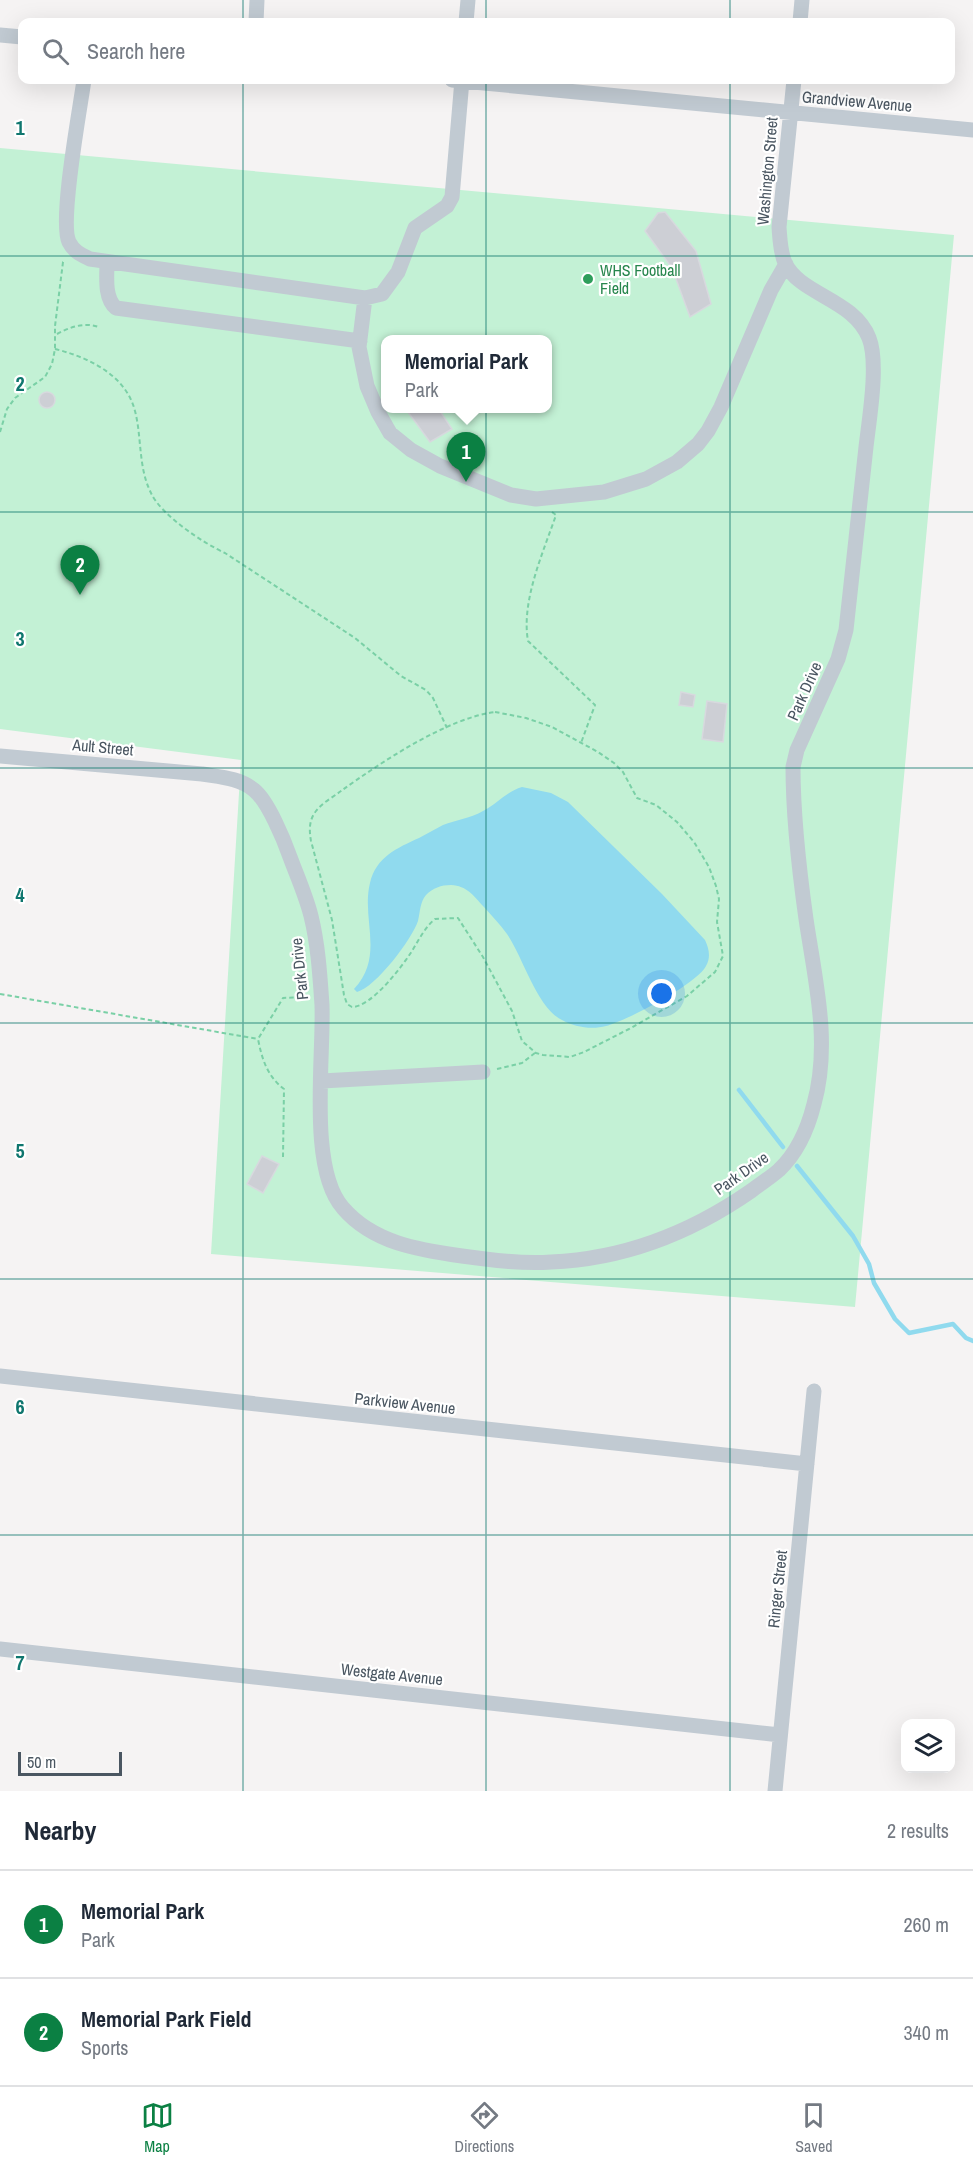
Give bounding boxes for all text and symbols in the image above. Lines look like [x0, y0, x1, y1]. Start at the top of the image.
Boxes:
search box [18, 18, 955, 84]
icon: search [39, 35, 72, 68]
text: Search here [87, 36, 185, 66]
street label: Grandview Avenue [801, 85, 913, 117]
text: 1 [15, 114, 25, 141]
street label: Washington Street [751, 116, 783, 226]
place label: WHS Football Field [600, 259, 680, 299]
marker: WHS Football Field [581, 272, 595, 286]
popup [381, 335, 552, 413]
text: Memorial Park [405, 346, 528, 376]
text: 2 [15, 370, 25, 397]
text: Park [405, 376, 439, 403]
pin: 1 [446, 432, 486, 482]
pin: 2 [60, 546, 100, 595]
text: 3 [15, 625, 25, 652]
street label: Park Drive [781, 658, 827, 724]
street label: Ault Street [71, 733, 135, 761]
text: 4 [15, 881, 25, 908]
street label: Park Drive [285, 937, 313, 1001]
your location [647, 979, 676, 1008]
text: 5 [15, 1137, 25, 1164]
street label: Park Drive [709, 1146, 773, 1200]
street label: Parkview Avenue [354, 1387, 456, 1419]
text: 6 [15, 1393, 25, 1420]
street label: Ringer Street [762, 1549, 792, 1629]
text: 7 [15, 1649, 25, 1676]
street label: Westgate Avenue [340, 1658, 444, 1690]
map controls [901, 1719, 955, 1773]
button: layers [901, 1719, 955, 1773]
scale bar [18, 1749, 122, 1776]
text: 50 m [27, 1751, 56, 1773]
text: Nearby [24, 1813, 96, 1848]
text: 2 results [887, 1817, 949, 1844]
text: Memorial Park [81, 1896, 204, 1926]
text: 1 [39, 1911, 48, 1938]
text: 260 m [903, 1911, 949, 1938]
text: Park [81, 1926, 115, 1953]
text: Memorial Park Field [81, 2004, 251, 2034]
text: 2 [39, 2019, 48, 2046]
text: 340 m [903, 2019, 949, 2046]
text: Sports [81, 2034, 128, 2061]
tab: Map [141, 2099, 174, 2157]
tab: Directions [455, 2099, 514, 2157]
tab: Saved [795, 2099, 833, 2157]

